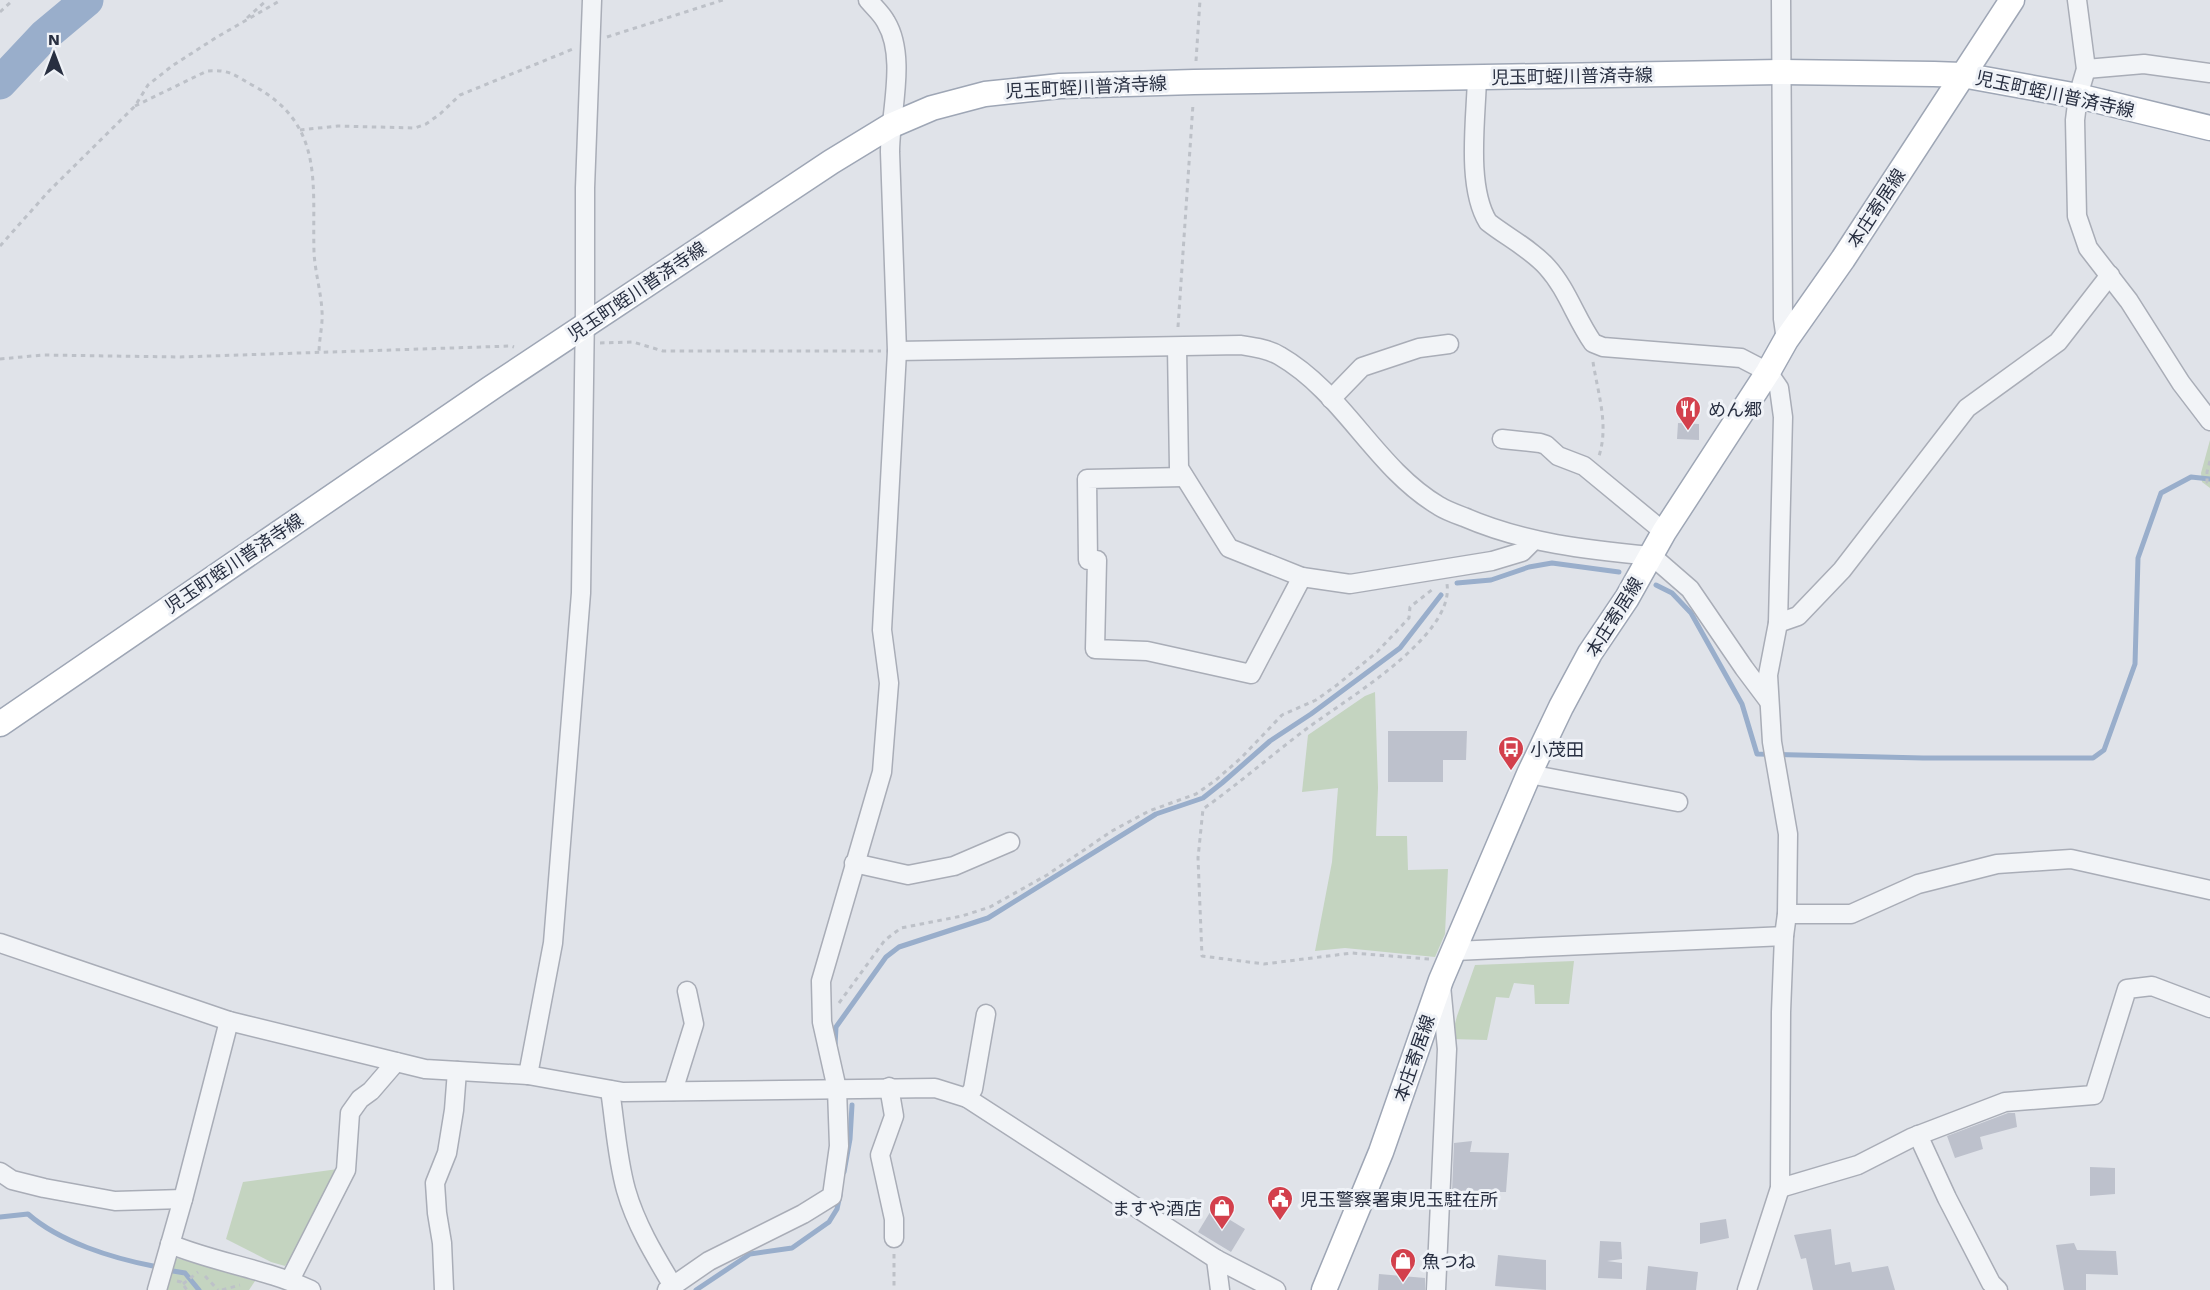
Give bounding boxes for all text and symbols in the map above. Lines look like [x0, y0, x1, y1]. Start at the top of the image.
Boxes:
north arrow [24, 24, 84, 84]
text: N [48, 30, 60, 49]
street label: 児玉町蛭川普済寺線 [1491, 64, 1653, 88]
street label: 児玉町蛭川普済寺線 [1974, 67, 2136, 121]
street label: 児玉町蛭川普済寺線 [1005, 72, 1167, 102]
street label: 本庄寄居線 [1843, 165, 1909, 251]
street label: 児玉町蛭川普済寺線 [564, 237, 710, 345]
restaurant icon: めん郷 [1673, 394, 1703, 432]
place label: めん郷 [1708, 399, 1762, 420]
street label: 児玉町蛭川普済寺線 [161, 509, 307, 617]
street label: 本庄寄居線 [1581, 573, 1647, 661]
bus stop icon: 小茂田 [1496, 734, 1526, 772]
place label: 小茂田 [1530, 739, 1584, 760]
street label: 本庄寄居線 [1389, 1012, 1439, 1104]
public building icon: 児玉警察署東児玉駐在所 [1265, 1184, 1295, 1222]
place label: 児玉警察署東児玉駐在所 [1300, 1189, 1498, 1210]
shop icon: ますや酒店 [1207, 1193, 1237, 1231]
place label: ますや酒店 [1112, 1198, 1202, 1219]
shop icon: 魚つね [1388, 1246, 1418, 1284]
place label: 魚つね [1422, 1251, 1476, 1272]

